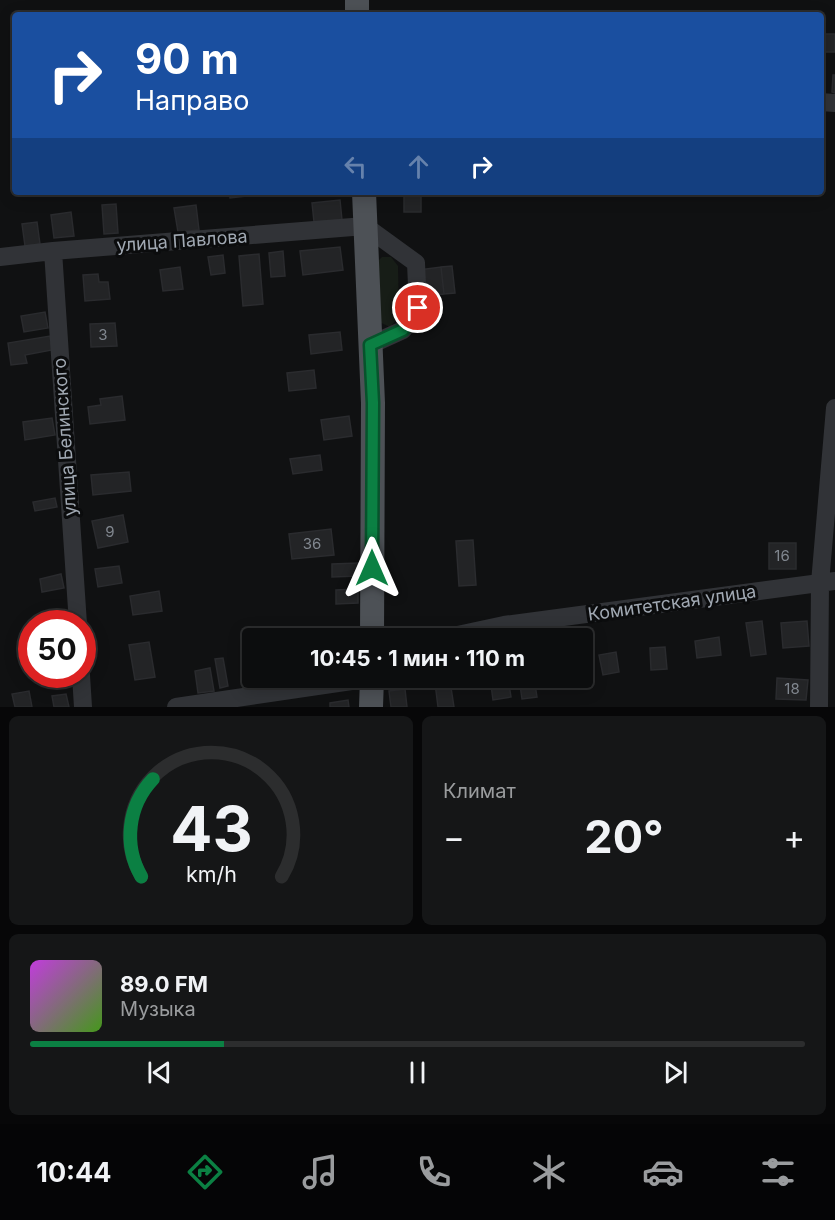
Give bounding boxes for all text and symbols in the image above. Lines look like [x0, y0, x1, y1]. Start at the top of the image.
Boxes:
text: 90 m [135, 33, 239, 84]
icon: right [36, 36, 114, 114]
text: Направо [135, 84, 250, 117]
icon: left [339, 150, 372, 183]
icon: ahead [402, 150, 435, 183]
icon: right [465, 150, 498, 183]
street label: улица Павлова [116, 225, 248, 256]
pin [392, 282, 443, 333]
icon: arrive [401, 291, 434, 324]
house number: 3 [98, 325, 108, 344]
street label: улица Белинского [48, 357, 81, 517]
house number: 9 [105, 522, 115, 541]
house number: 36 [303, 534, 321, 553]
position arrow [340, 536, 404, 600]
house number: 16 [774, 546, 790, 565]
street label: Комитетская улица [586, 580, 757, 625]
speed limit sign: 50 [18, 610, 96, 688]
text: 10:45 · 1 мин · 110 m [310, 645, 525, 671]
house number: 18 [784, 679, 800, 698]
text: Климат [443, 779, 516, 803]
text: 43 [170, 791, 252, 866]
text: 20° [584, 809, 664, 864]
text: − [443, 817, 465, 857]
text: + [783, 817, 805, 857]
text: km/h [186, 862, 236, 888]
text: 89.0 FM [120, 971, 208, 997]
text: Музыка [120, 997, 196, 1021]
icon: previous [143, 1056, 176, 1089]
icon: pause [401, 1056, 434, 1089]
icon: next [659, 1056, 692, 1089]
icon: directions [184, 1151, 226, 1193]
icon: music [299, 1151, 341, 1193]
icon: phone [413, 1151, 455, 1193]
icon: climate [528, 1151, 570, 1193]
icon: car [642, 1151, 684, 1193]
icon: filters [757, 1151, 799, 1193]
text: 10:44 [36, 1156, 112, 1189]

